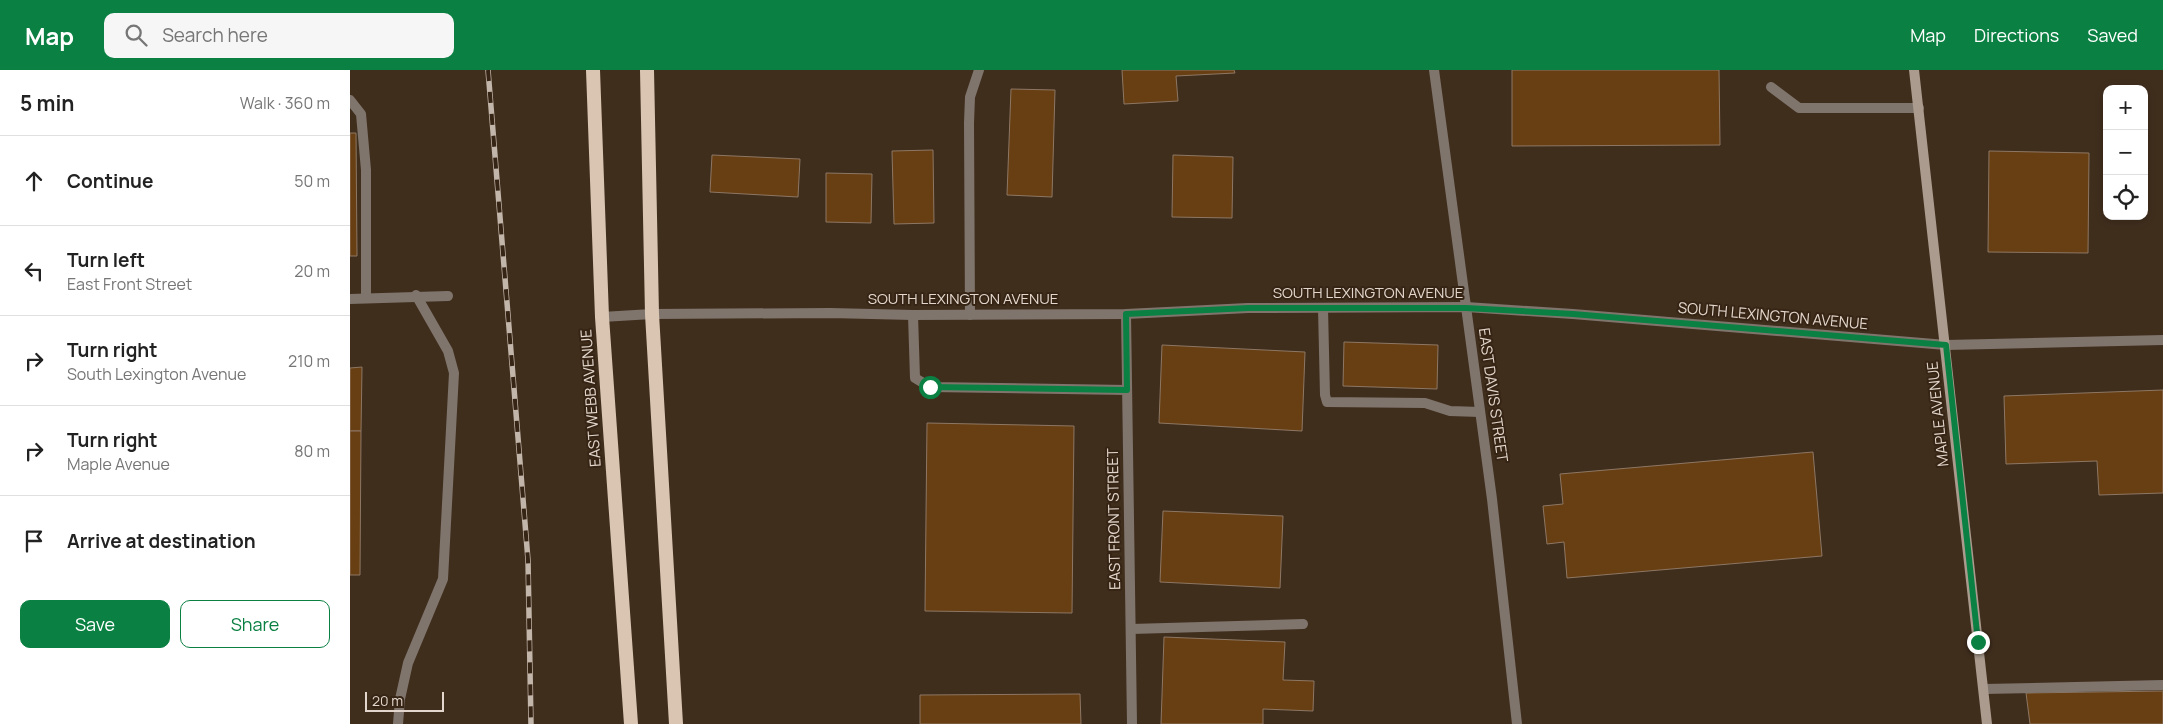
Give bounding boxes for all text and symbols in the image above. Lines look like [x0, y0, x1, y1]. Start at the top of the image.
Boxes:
search box [104, 13, 454, 58]
text: Map [25, 19, 74, 52]
icon: search [122, 21, 150, 49]
text: Search here [162, 22, 268, 48]
text: Map [1910, 23, 1946, 47]
text: Directions [1974, 23, 2059, 47]
text: Saved [2087, 23, 2138, 47]
map controls [2103, 85, 2148, 220]
button: + [2103, 85, 2148, 130]
text: 5 min [20, 89, 74, 117]
text: Walk · 360 m [240, 92, 330, 114]
button: − [2103, 130, 2148, 175]
icon: ahead [20, 167, 48, 195]
text: Continue [67, 168, 153, 194]
text: 50 m [294, 170, 330, 192]
button: locate [2103, 175, 2148, 220]
text: Turn left [67, 247, 145, 273]
icon: left [20, 257, 48, 285]
text: 20 m [294, 260, 330, 282]
text: East Front Street [67, 273, 192, 295]
street label: SOUTH LEXINGTON AVENUE [1273, 282, 1463, 303]
street label: SOUTH LEXINGTON AVENUE [868, 288, 1058, 309]
street label: SOUTH LEXINGTON AVENUE [1677, 297, 1869, 334]
street label: EAST DAVIS STREET [1474, 327, 1513, 463]
street label: EAST WEBB AVENUE [575, 329, 606, 468]
text: Turn right [67, 337, 157, 363]
icon: right [20, 347, 48, 375]
text: 210 m [288, 350, 330, 372]
street label: MAPLE AVENUE [1922, 360, 1953, 468]
text: South Lexington Avenue [67, 363, 246, 385]
route start [919, 376, 942, 399]
text: Turn right [67, 427, 157, 453]
icon: right [20, 437, 48, 465]
text: 80 m [294, 440, 330, 462]
street label: EAST FRONT STREET [1102, 448, 1125, 590]
text: Maple Avenue [67, 453, 170, 475]
icon: arrive [20, 527, 48, 555]
text: Arrive at destination [67, 528, 256, 554]
button: Save [20, 600, 170, 648]
button: Share [180, 600, 330, 648]
route end [1967, 631, 1990, 654]
scale bar [365, 689, 444, 712]
text: 20 m [372, 691, 403, 710]

